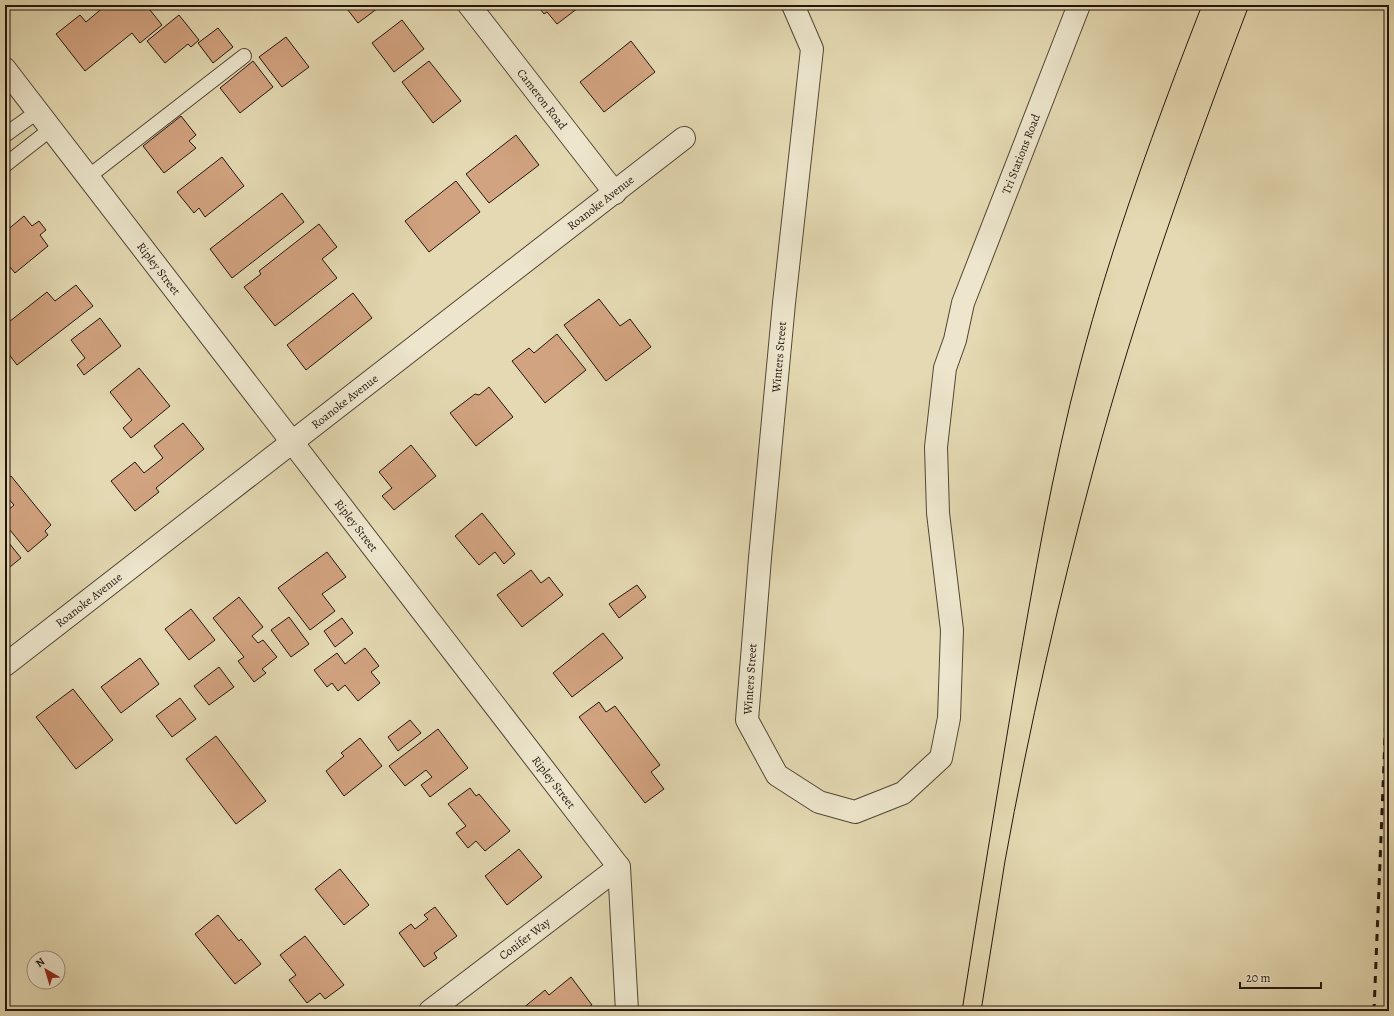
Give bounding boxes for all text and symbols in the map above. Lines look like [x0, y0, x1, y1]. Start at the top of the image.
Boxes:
street label: Cameron Road [513, 65, 571, 133]
street label: Tri Stations Road [998, 111, 1044, 196]
street label: Roanoke Avenue [564, 172, 637, 234]
street label: Ripley Street [133, 239, 184, 298]
street label: Winters Street [768, 321, 790, 394]
street label: Roanoke Avenue [308, 370, 381, 432]
street label: Ripley Street [331, 496, 382, 555]
street label: Roanoke Avenue [52, 569, 125, 631]
street label: Winters Street [739, 643, 760, 716]
street label: Ripley Street [528, 753, 579, 812]
street label: Conifer Way [496, 914, 554, 964]
north arrow [26, 950, 66, 990]
text: N [32, 954, 48, 971]
scale bar [1240, 964, 1321, 990]
text: 20 m [1246, 970, 1270, 986]

